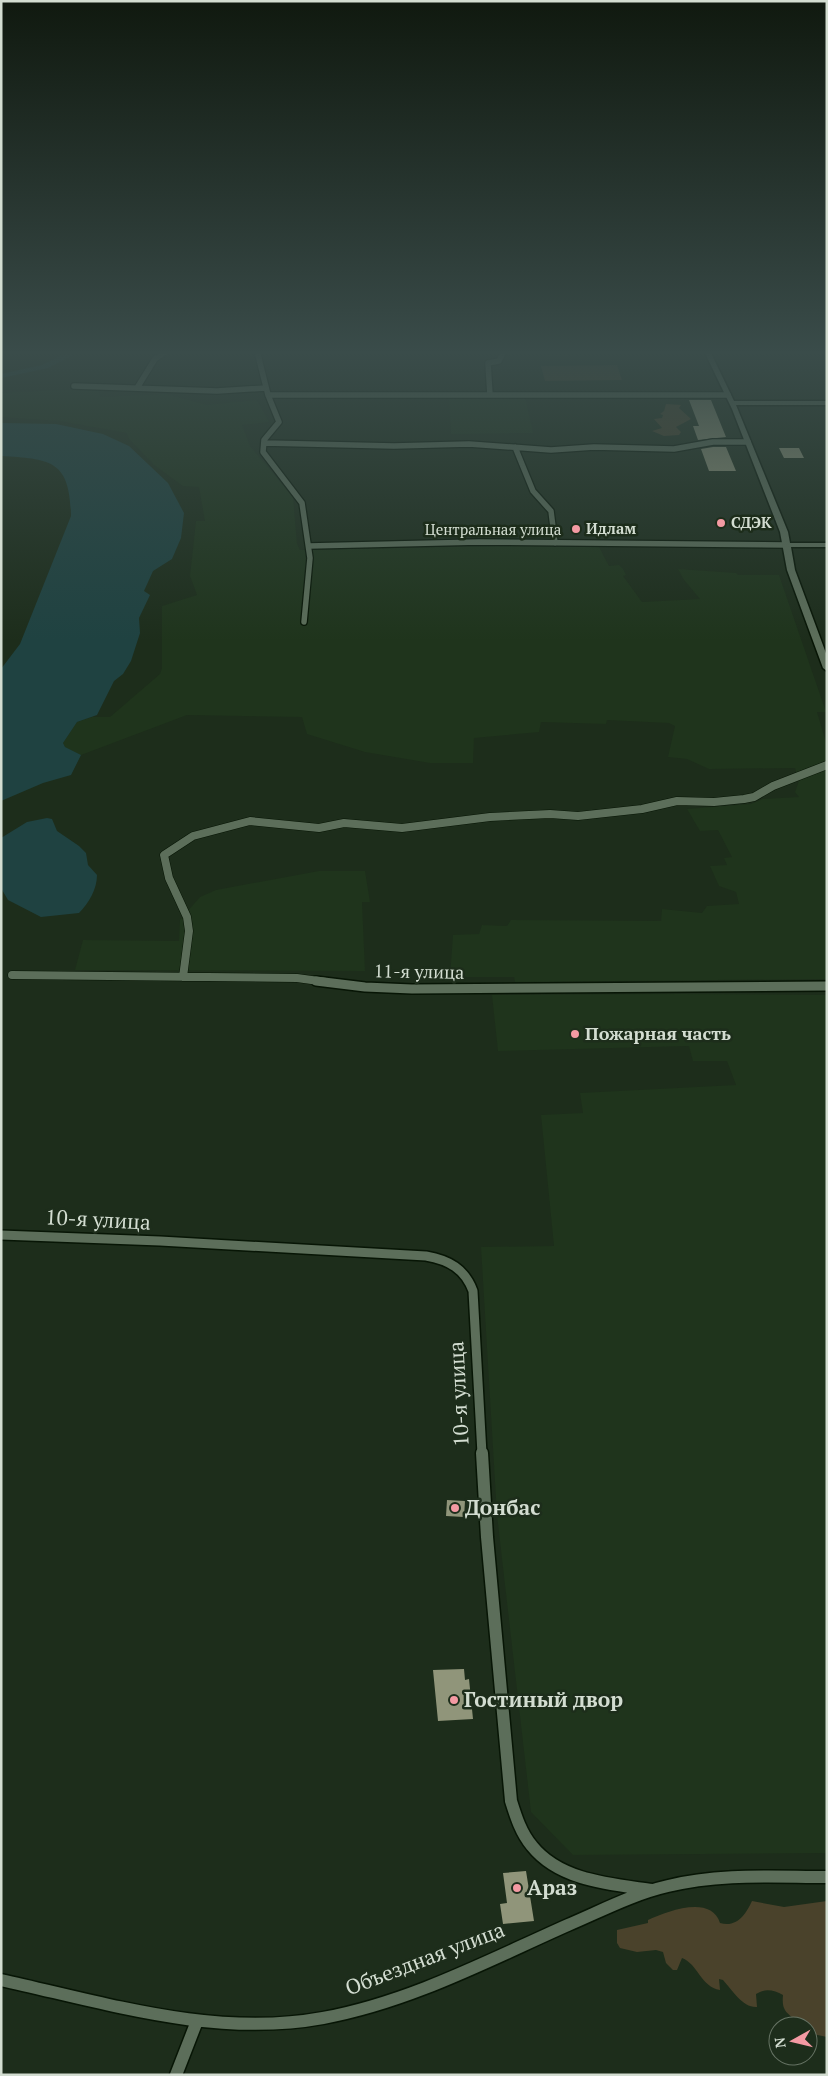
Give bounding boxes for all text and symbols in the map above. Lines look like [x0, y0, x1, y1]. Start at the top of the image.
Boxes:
place label: СДЭК [731, 512, 772, 532]
marker: СДЭК [715, 517, 727, 529]
place label: Идлам [586, 518, 636, 538]
street label: Центральная улица [425, 519, 562, 539]
marker: Идлам [570, 523, 582, 535]
street label: 11-я улица [374, 958, 464, 984]
place label: Пожарная часть [585, 1021, 731, 1045]
marker: Пожарная часть [569, 1028, 581, 1040]
street label: 10-я улица [45, 1202, 152, 1236]
street label: 10-я улица [441, 1340, 475, 1447]
place label: Донбас [465, 1493, 540, 1521]
marker: Донбас [449, 1502, 461, 1514]
place label: Гостиный двор [464, 1685, 623, 1713]
marker: Гостиный двор [448, 1694, 460, 1706]
place label: Араз [527, 1873, 577, 1901]
marker: Араз [511, 1882, 523, 1894]
street label: Объездная улица [341, 1915, 509, 2001]
north arrow [768, 2016, 818, 2066]
text: N [769, 2036, 790, 2049]

